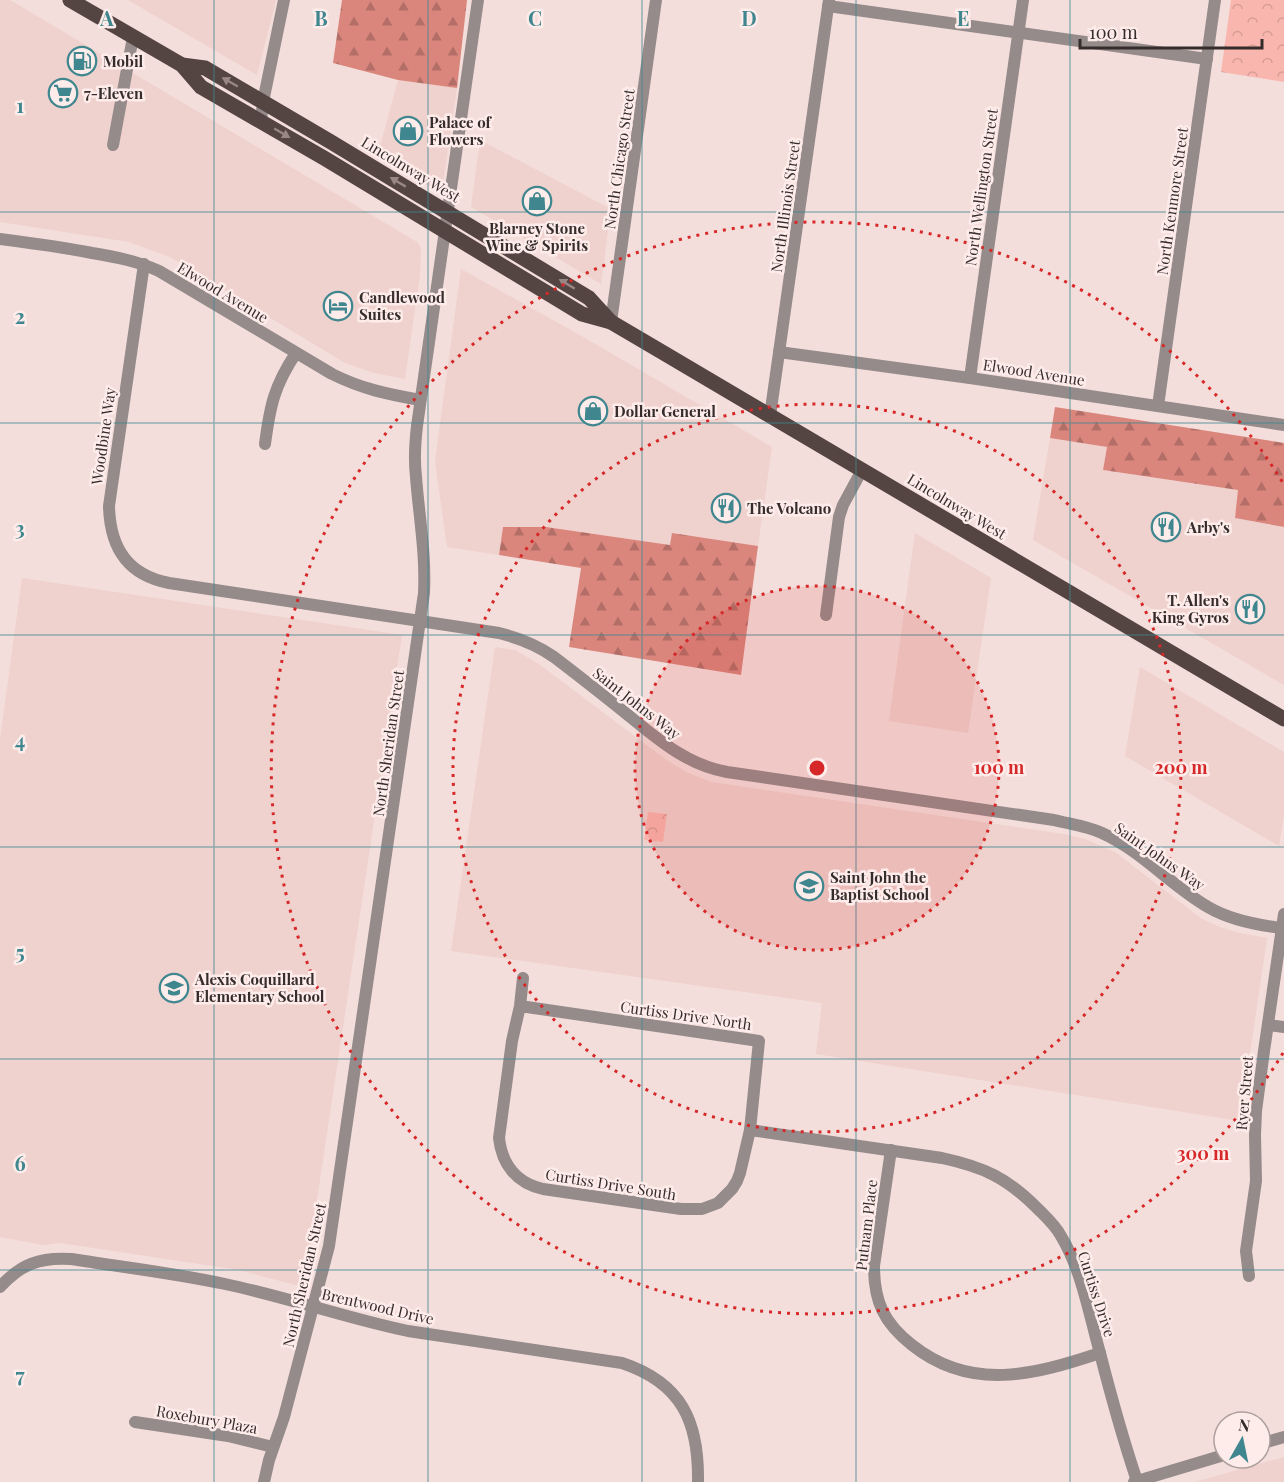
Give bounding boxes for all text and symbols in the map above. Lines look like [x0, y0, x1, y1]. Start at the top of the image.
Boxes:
text: A [99, 4, 114, 31]
text: B [314, 4, 328, 31]
text: C [528, 4, 542, 31]
text: D [741, 4, 757, 31]
text: E [957, 4, 969, 31]
scale bar [1080, 12, 1262, 50]
text: 100 m [1089, 20, 1138, 44]
fuel station icon: Mobil [66, 45, 98, 77]
place label: Mobil [103, 51, 144, 71]
supermarket icon: 7-Eleven [47, 77, 79, 109]
one-way arrow [221, 77, 238, 87]
place label: 7-Eleven [84, 83, 144, 103]
street label: North Chicago Street [599, 87, 639, 230]
text: 1 [16, 91, 24, 118]
street label: North Wellington Street [960, 106, 1002, 267]
place label: Palace of Flowers [429, 112, 493, 149]
shop icon: Palace of Flowers [392, 115, 424, 147]
street label: North Kenmore Street [1152, 125, 1192, 276]
one-way arrow [273, 128, 290, 138]
street label: Lincolnway West [358, 132, 465, 207]
street label: North Illinois Street [766, 138, 804, 273]
one-way arrow [390, 176, 406, 187]
shop icon: Blarney Stone Wine & Spirits [521, 185, 553, 217]
place label: Blarney Stone Wine & Spirits [485, 218, 588, 255]
street label: Elwood Avenue [174, 257, 272, 327]
one-way arrow [559, 279, 575, 290]
place label: Candlewood Suites [359, 287, 445, 324]
hotel icon: Candlewood Suites [322, 290, 354, 322]
text: 2 [15, 302, 25, 329]
street label: Elwood Avenue [982, 354, 1086, 390]
street label: Woodbine Way [86, 386, 120, 487]
shop icon: Dollar General [577, 395, 609, 427]
place label: Dollar General [614, 401, 716, 421]
street label: Lincolnway West [904, 469, 1011, 544]
restaurant icon: The Volcano [710, 492, 742, 524]
place label: The Volcano [747, 498, 831, 518]
restaurant icon: Arby's [1150, 511, 1182, 543]
text: 3 [15, 514, 25, 541]
place label: Arby's [1186, 517, 1230, 537]
place label: T. Allen's King Gyros [1152, 590, 1229, 627]
restaurant icon: T. Allen's King Gyros [1234, 593, 1266, 625]
street label: Saint Johns Way [589, 663, 685, 744]
street label: North Sheridan Street [368, 668, 408, 818]
text: 4 [15, 726, 25, 753]
text: 100 m [974, 755, 1025, 779]
text: 200 m [1154, 755, 1208, 779]
centre of rings [807, 758, 827, 778]
street label: Saint Johns Way [1111, 817, 1209, 895]
place label: Saint John the Baptist School [830, 867, 930, 904]
school or university icon: Saint John the Baptist School [793, 870, 825, 902]
text: 5 [15, 938, 25, 965]
place label: Alexis Coquillard Elementary School [194, 969, 325, 1006]
school or university icon: Alexis Coquillard Elementary School [158, 972, 190, 1004]
street label: Curtiss Drive North [619, 996, 753, 1034]
street label: Ryer Street [1231, 1054, 1257, 1131]
text: 300 m [1177, 1141, 1230, 1165]
text: 6 [14, 1149, 26, 1176]
street label: Curtiss Drive South [544, 1164, 678, 1204]
street label: Putnam Place [850, 1178, 882, 1272]
street label: North Sheridan Street [278, 1200, 331, 1349]
street label: Curtiss Drive [1074, 1248, 1120, 1340]
street label: Brentwood Drive [320, 1283, 436, 1329]
text: 7 [15, 1361, 25, 1388]
street label: Roxebury Plaza [155, 1400, 260, 1438]
north arrow [1212, 1410, 1272, 1470]
text: N [1237, 1413, 1252, 1436]

